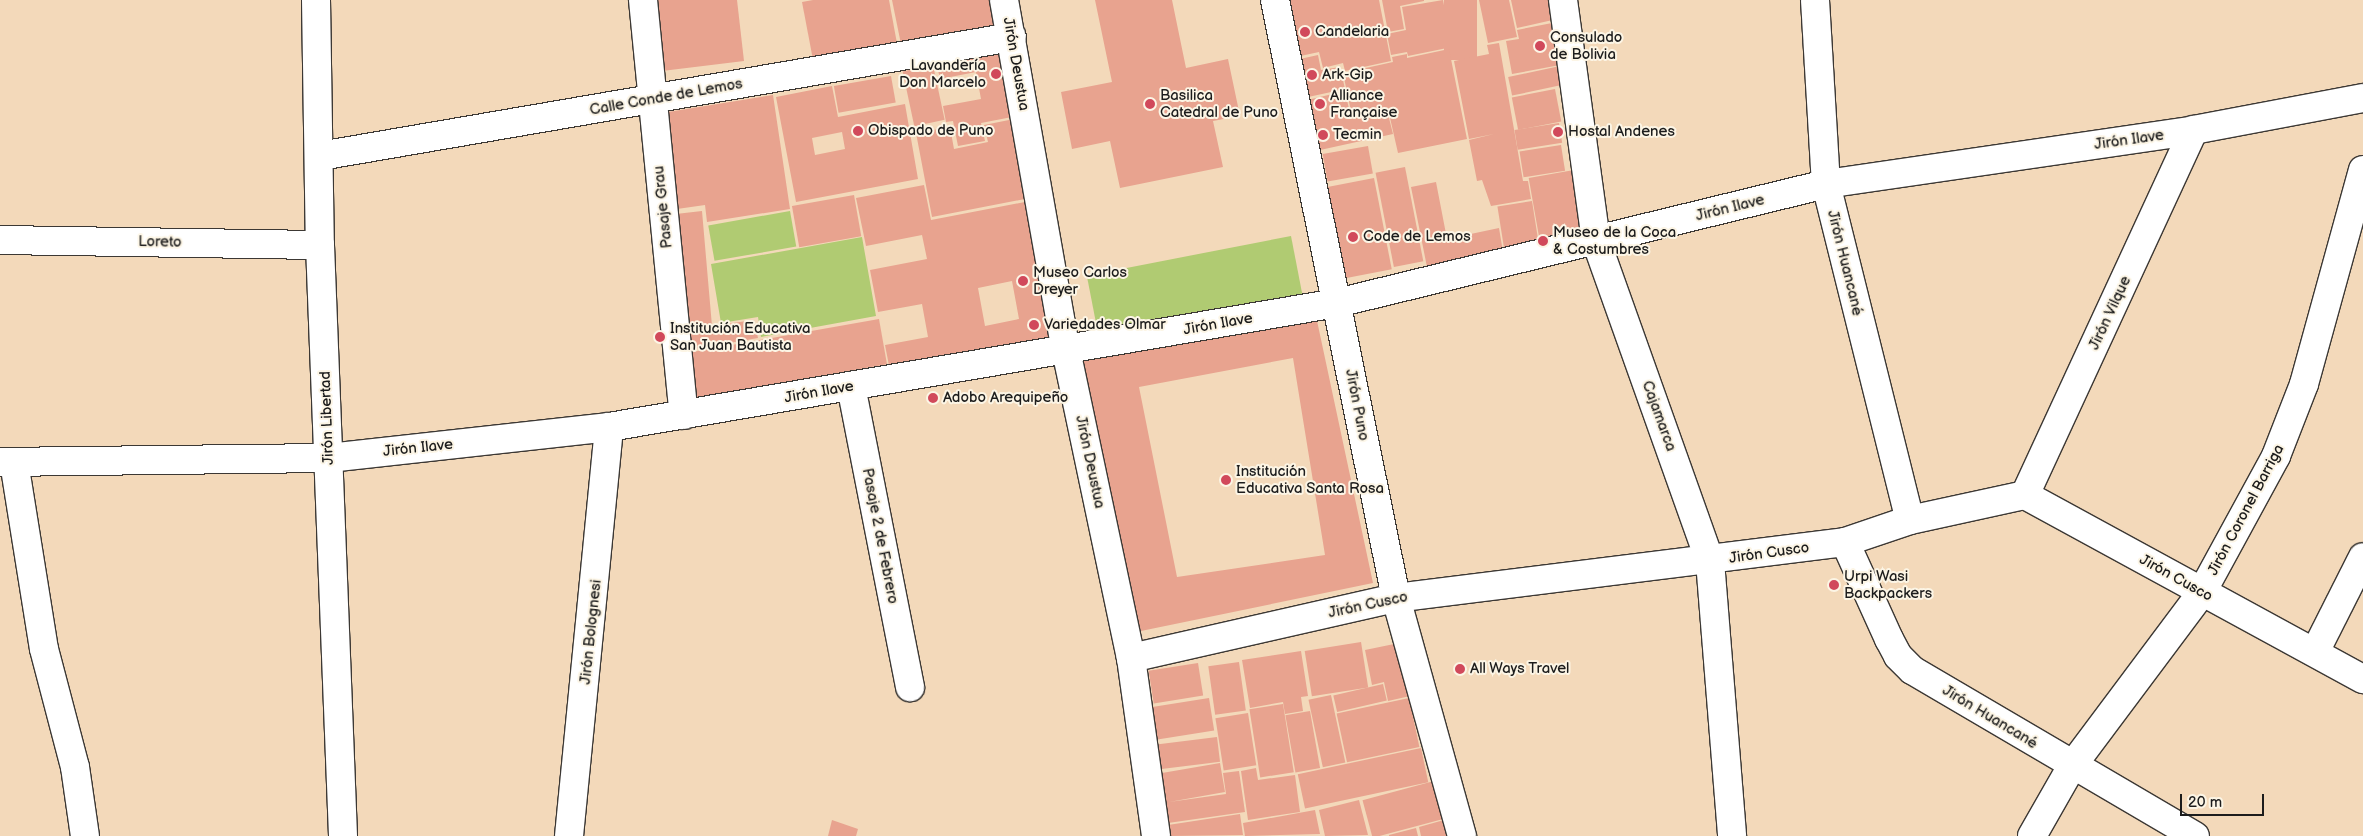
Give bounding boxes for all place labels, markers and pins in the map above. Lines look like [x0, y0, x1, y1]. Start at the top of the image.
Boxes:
place label: Candelaria [1315, 23, 1389, 41]
marker: Candelaria [1299, 26, 1311, 38]
place label: Consulado de Bolivia [1550, 28, 1622, 63]
marker: Consulado de Bolivia [1534, 40, 1546, 52]
place label: Lavandería Don Marcelo [899, 56, 986, 91]
place label: Ark-Gip [1322, 66, 1373, 84]
marker: Lavandería Don Marcelo [990, 68, 1002, 80]
marker: Ark-Gip [1306, 69, 1318, 81]
place label: Basilica Catedral de Puno [1160, 86, 1278, 121]
place label: Alliance Française [1330, 86, 1397, 121]
marker: Basilica Catedral de Puno [1144, 98, 1156, 110]
marker: Alliance Française [1314, 98, 1326, 110]
place label: Obispado de Puno [868, 122, 993, 140]
place label: Hostal Andenes [1568, 123, 1675, 141]
marker: Obispado de Puno [852, 125, 864, 137]
place label: Tecmin [1333, 126, 1382, 144]
marker: Hostal Andenes [1552, 126, 1564, 138]
marker: Tecmin [1317, 129, 1329, 141]
place label: Museo de la Coca & Costumbres [1553, 223, 1676, 258]
place label: Code de Lemos [1363, 228, 1471, 246]
marker: Code de Lemos [1347, 231, 1359, 243]
marker: Museo de la Coca & Costumbres [1537, 235, 1549, 247]
place label: Museo Carlos Dreyer [1033, 263, 1127, 298]
marker: Museo Carlos Dreyer [1017, 275, 1029, 287]
place label: Variedades Olmar [1044, 316, 1166, 334]
place label: Institución Educativa San Juan Bautista [670, 319, 811, 354]
marker: Variedades Olmar [1028, 319, 1040, 331]
marker: Institución Educativa San Juan Bautista [654, 331, 666, 343]
place label: Adobo Arequipeño [943, 389, 1068, 407]
marker: Adobo Arequipeño [927, 392, 939, 404]
place label: Institución Educativa Santa Rosa [1236, 462, 1384, 497]
marker: Institución Educativa Santa Rosa [1220, 474, 1232, 486]
place label: Urpi Wasi Backpackers [1844, 567, 1932, 602]
marker: Urpi Wasi Backpackers [1828, 579, 1840, 591]
place label: All Ways Travel [1470, 660, 1570, 678]
marker: All Ways Travel [1454, 663, 1466, 675]

